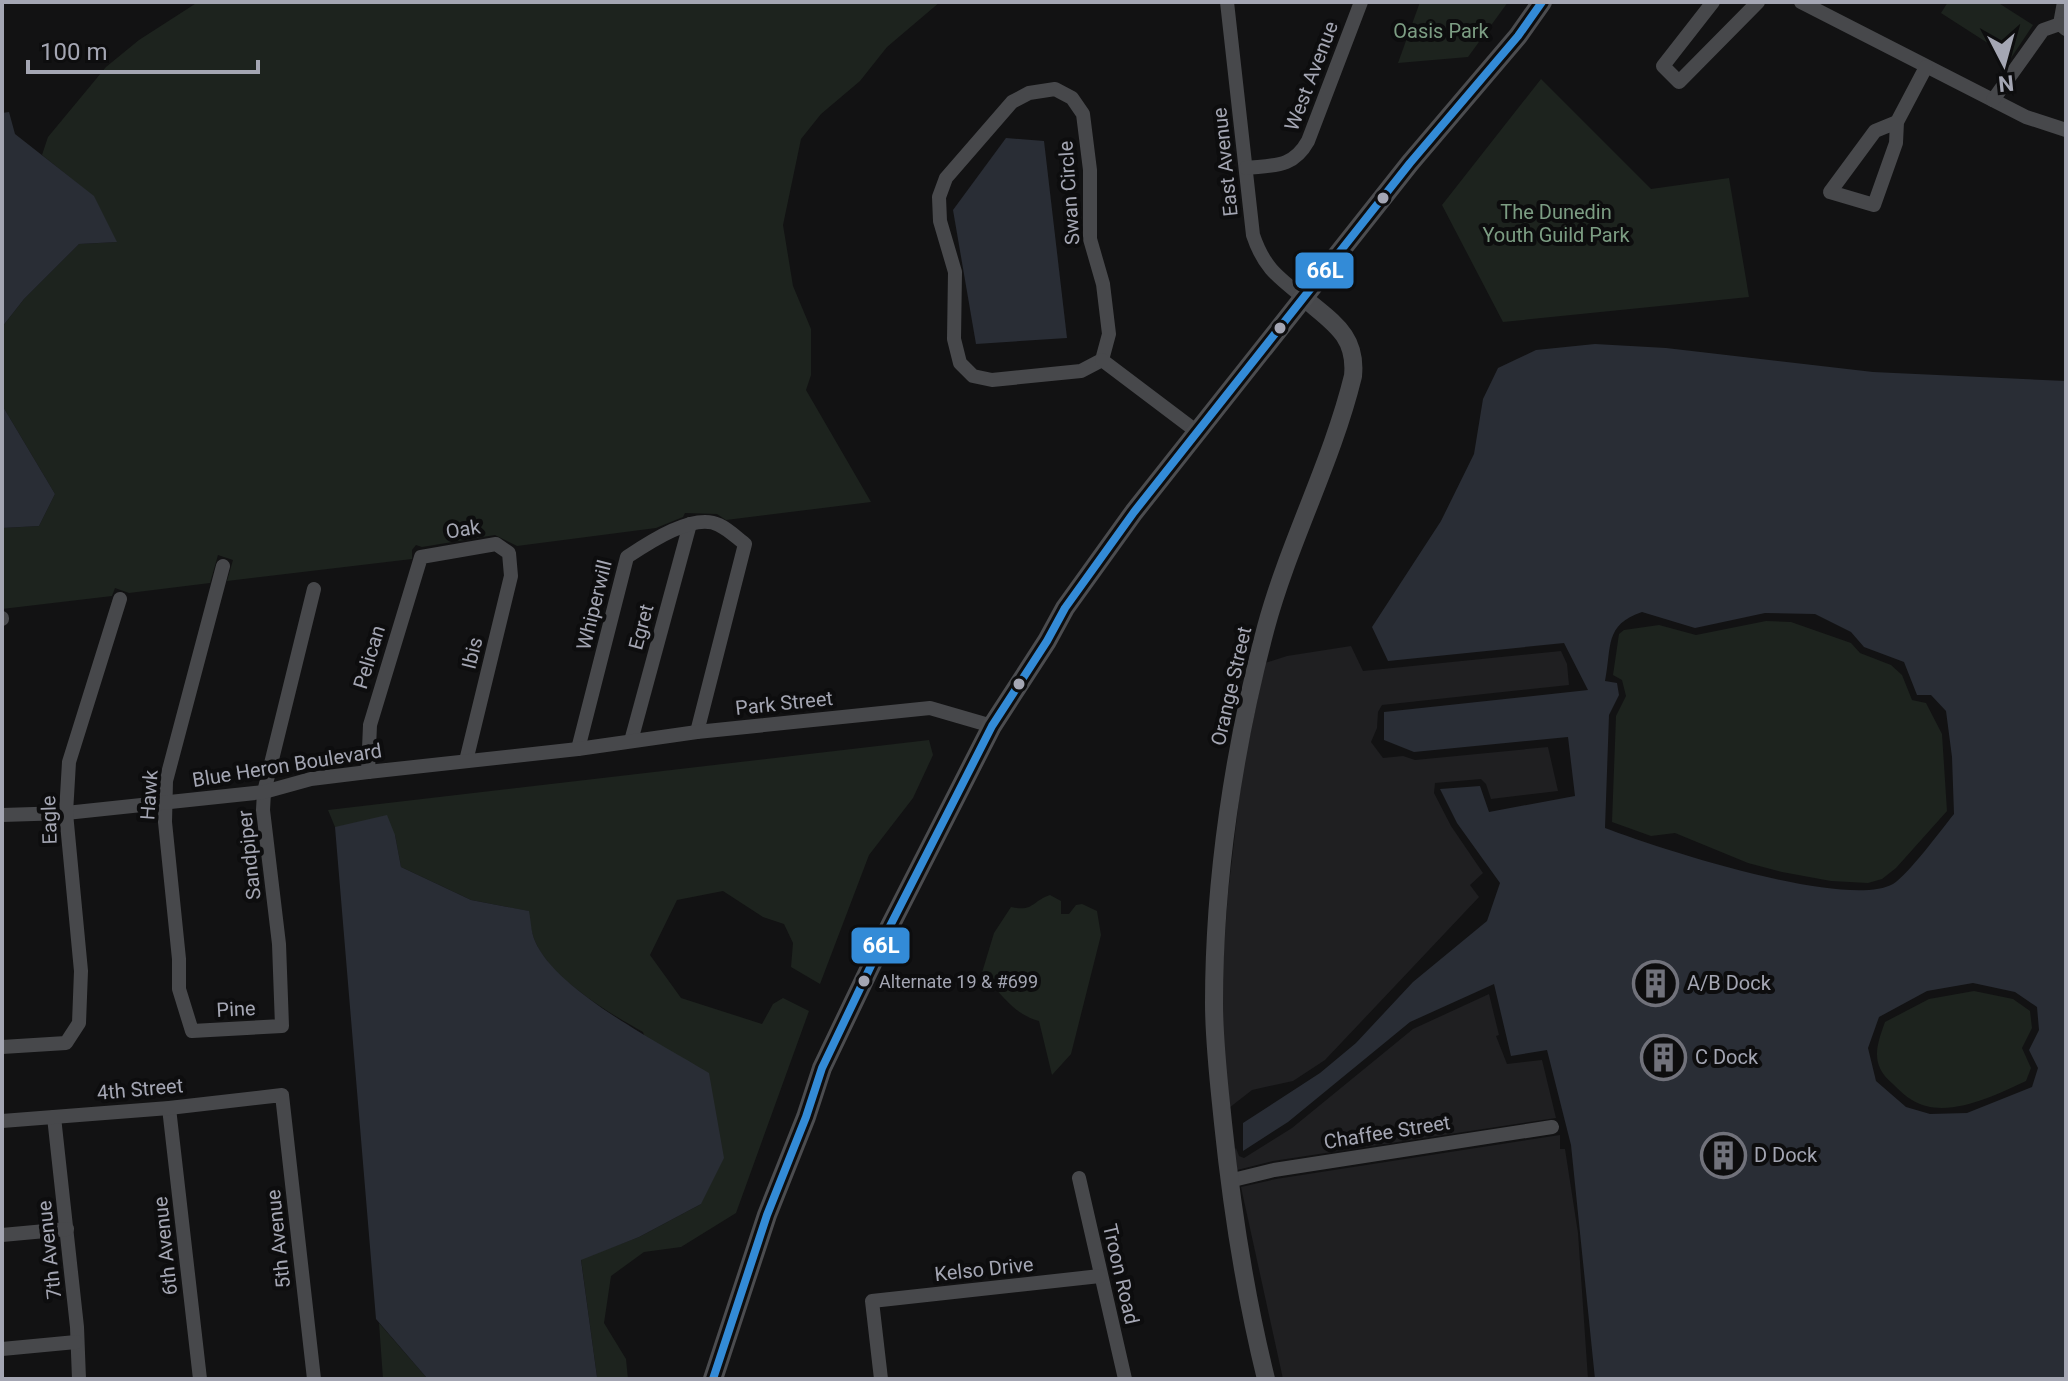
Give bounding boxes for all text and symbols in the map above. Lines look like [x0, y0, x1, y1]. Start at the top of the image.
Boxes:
street label: West Avenue [1279, 18, 1343, 134]
park label: Oasis Park [1393, 19, 1490, 43]
scale bar [28, 24, 258, 74]
north arrow [1964, 24, 2044, 104]
text: 100 m [40, 38, 107, 66]
text: N [1997, 70, 2015, 97]
street label: East Avenue [1207, 106, 1243, 218]
street label: Swan Circle [1053, 140, 1085, 246]
unlabelled marker [1375, 190, 1391, 206]
park label: The Dunedin Youth Guild Park [1482, 200, 1630, 247]
line badge: 66L [1294, 251, 1355, 290]
text: 66L [1306, 258, 1344, 283]
unlabelled marker [1272, 320, 1288, 336]
street label: Oak [444, 514, 483, 544]
street label: Whiperwill [571, 557, 617, 653]
street label: Egret [623, 602, 659, 652]
street label: Pelican [348, 622, 390, 692]
street label: Orange Street [1206, 624, 1256, 748]
street label: Ibis [457, 635, 487, 671]
unlabelled marker [1011, 676, 1027, 692]
street label: Park Street [734, 686, 834, 720]
street label: Blue Heron Boulevard [191, 738, 383, 792]
street label: Hawk [135, 768, 163, 821]
street label: Eagle [36, 795, 62, 845]
street label: Sandpiper [232, 809, 266, 901]
line badge: 66L [850, 926, 911, 965]
text: 66L [862, 933, 900, 958]
building icon: A/B Dock [1632, 959, 1680, 1007]
place label: Alternate 19 & #699 [879, 971, 1038, 992]
place label: A/B Dock [1687, 971, 1772, 995]
marker: Alternate 19 & #699 [856, 973, 872, 989]
street label: Pine [216, 996, 256, 1022]
building icon: C Dock [1640, 1033, 1688, 1081]
place label: C Dock [1695, 1045, 1759, 1069]
street label: 4th Street [96, 1073, 184, 1105]
street label: Chaffee Street [1322, 1110, 1452, 1154]
building icon: D Dock [1699, 1131, 1747, 1179]
place label: D Dock [1754, 1143, 1818, 1167]
street label: 5th Avenue [261, 1188, 295, 1290]
street label: 6th Avenue [148, 1195, 182, 1297]
street label: 7th Avenue [32, 1199, 66, 1301]
street label: Troon Road [1098, 1221, 1144, 1327]
street label: Kelso Drive [933, 1252, 1035, 1286]

